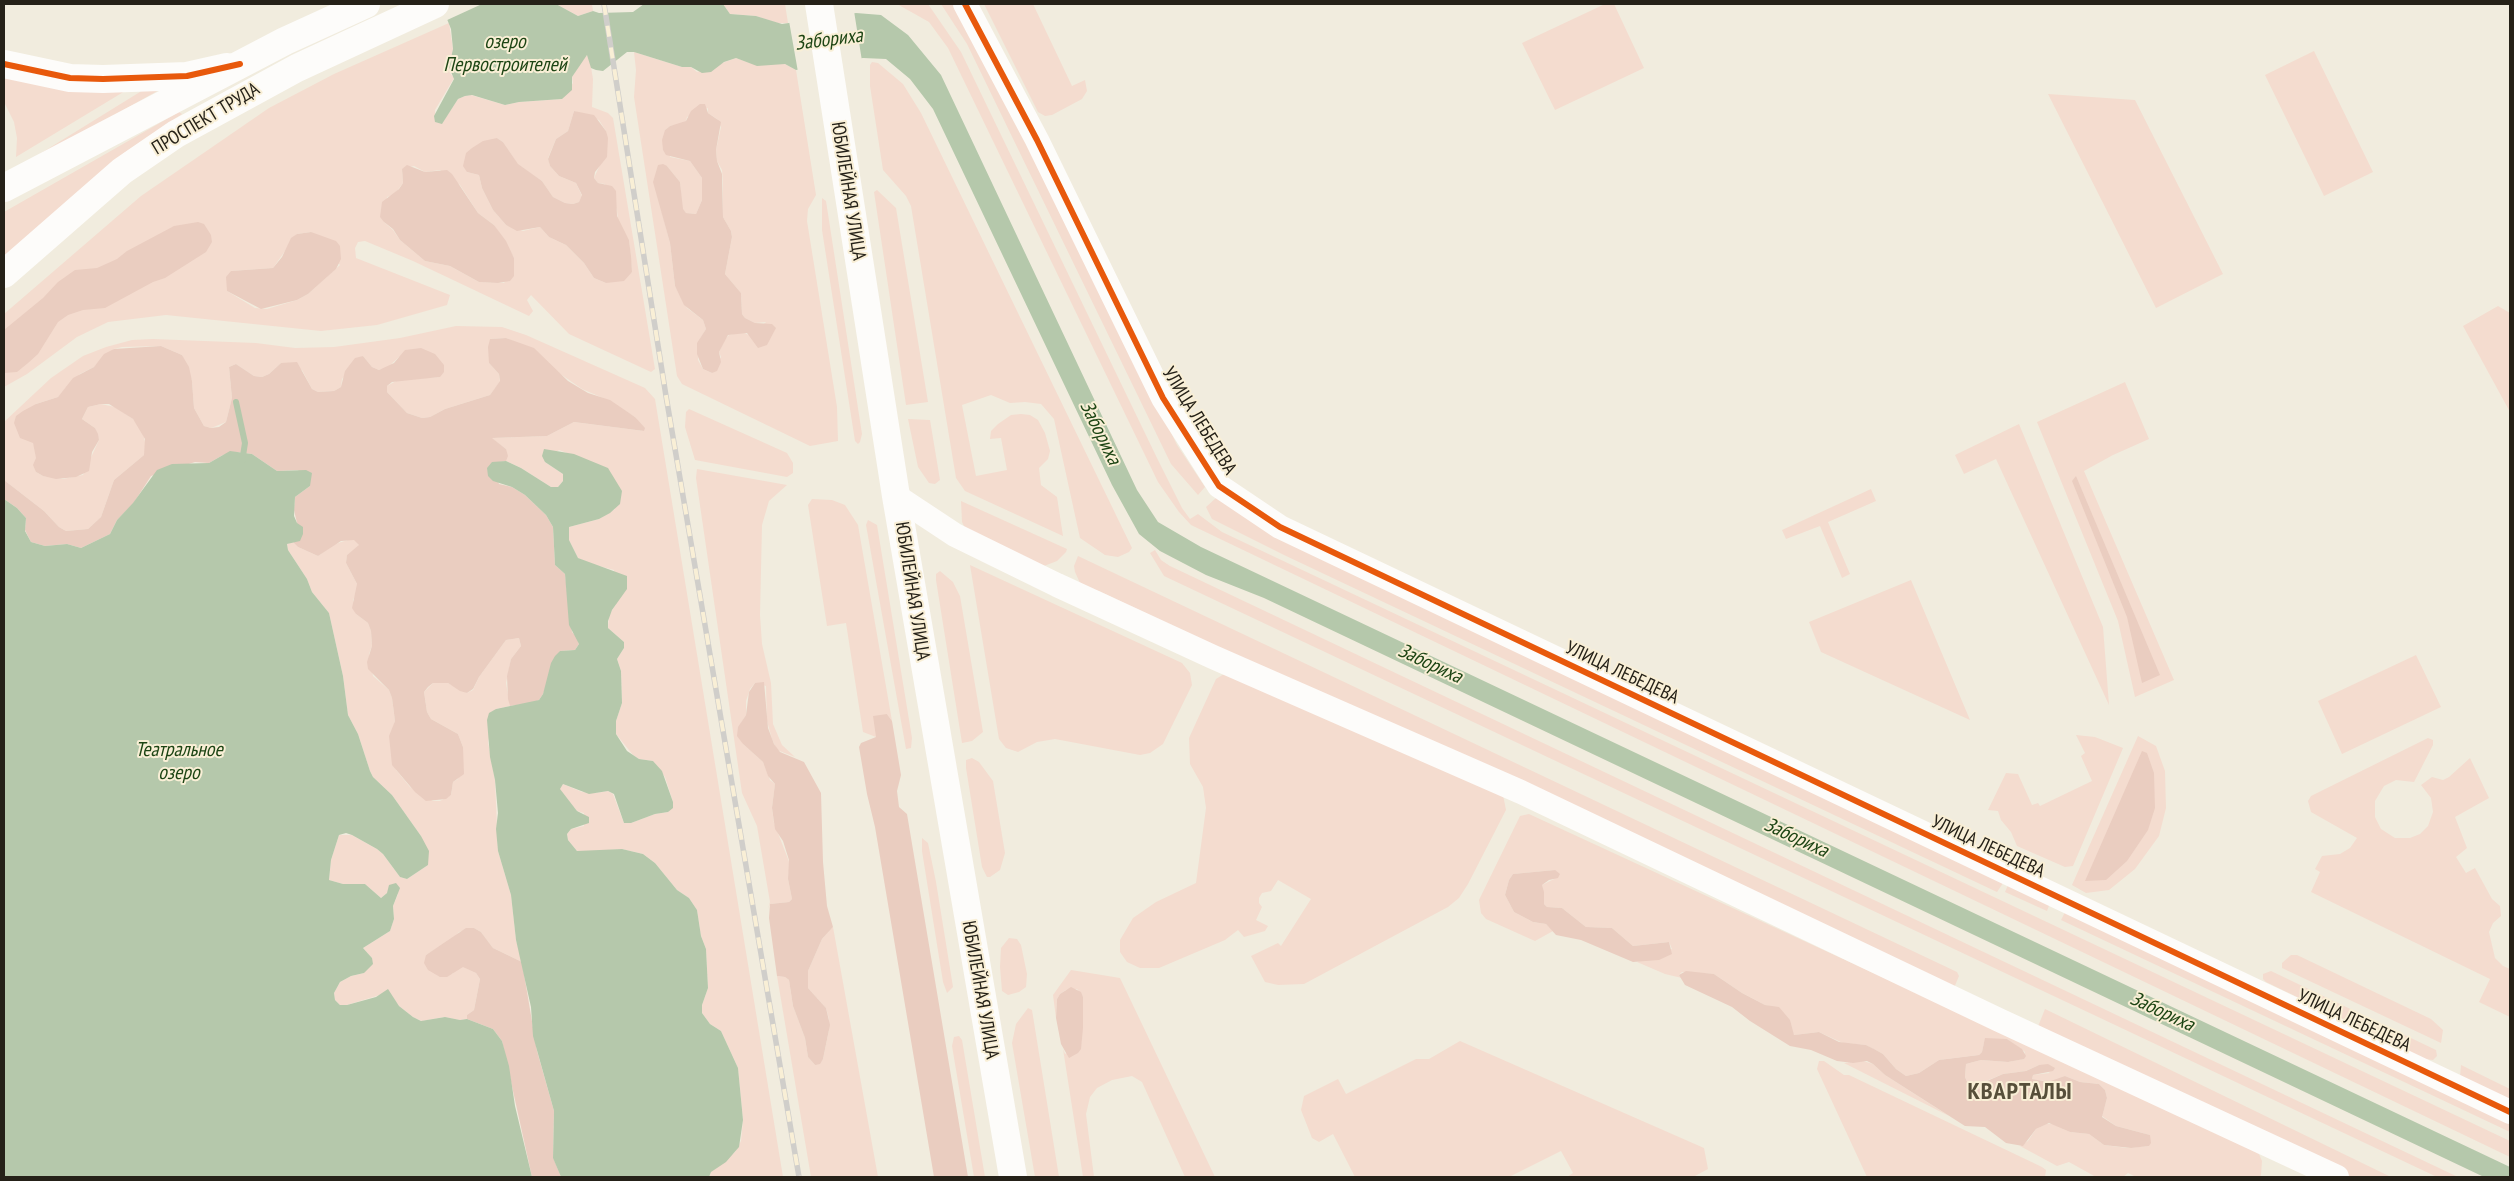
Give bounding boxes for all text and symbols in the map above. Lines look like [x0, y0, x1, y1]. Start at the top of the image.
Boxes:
water label: Забориха [794, 24, 864, 56]
water label: озеро Первостроителей [444, 30, 566, 77]
street label: ПРОСПЕКТ ТРУДА [148, 78, 264, 160]
street label: ЮБИЛЕЙНАЯ УЛИЦА [826, 120, 870, 262]
street label: УЛИЦА ЛЕБЕДЕВА [1157, 363, 1241, 479]
water label: Забориха [1074, 397, 1126, 469]
street label: ЮБИЛЕЙНАЯ УЛИЦА [890, 520, 934, 662]
street label: УЛИЦА ЛЕБЕДЕВА [1562, 637, 1682, 709]
water label: Забориха [1394, 639, 1466, 689]
water label: Театральное озеро [135, 738, 223, 785]
street label: УЛИЦА ЛЕБЕДЕВА [1928, 811, 2048, 883]
water label: Забориха [1760, 813, 1832, 863]
street label: ЮБИЛЕЙНАЯ УЛИЦА [957, 919, 1003, 1061]
street label: УЛИЦА ЛЕБЕДЕВА [2294, 985, 2414, 1057]
water label: Забориха [2126, 987, 2198, 1037]
district label: КВАРТАЛЫ [1966, 1078, 2074, 1106]

